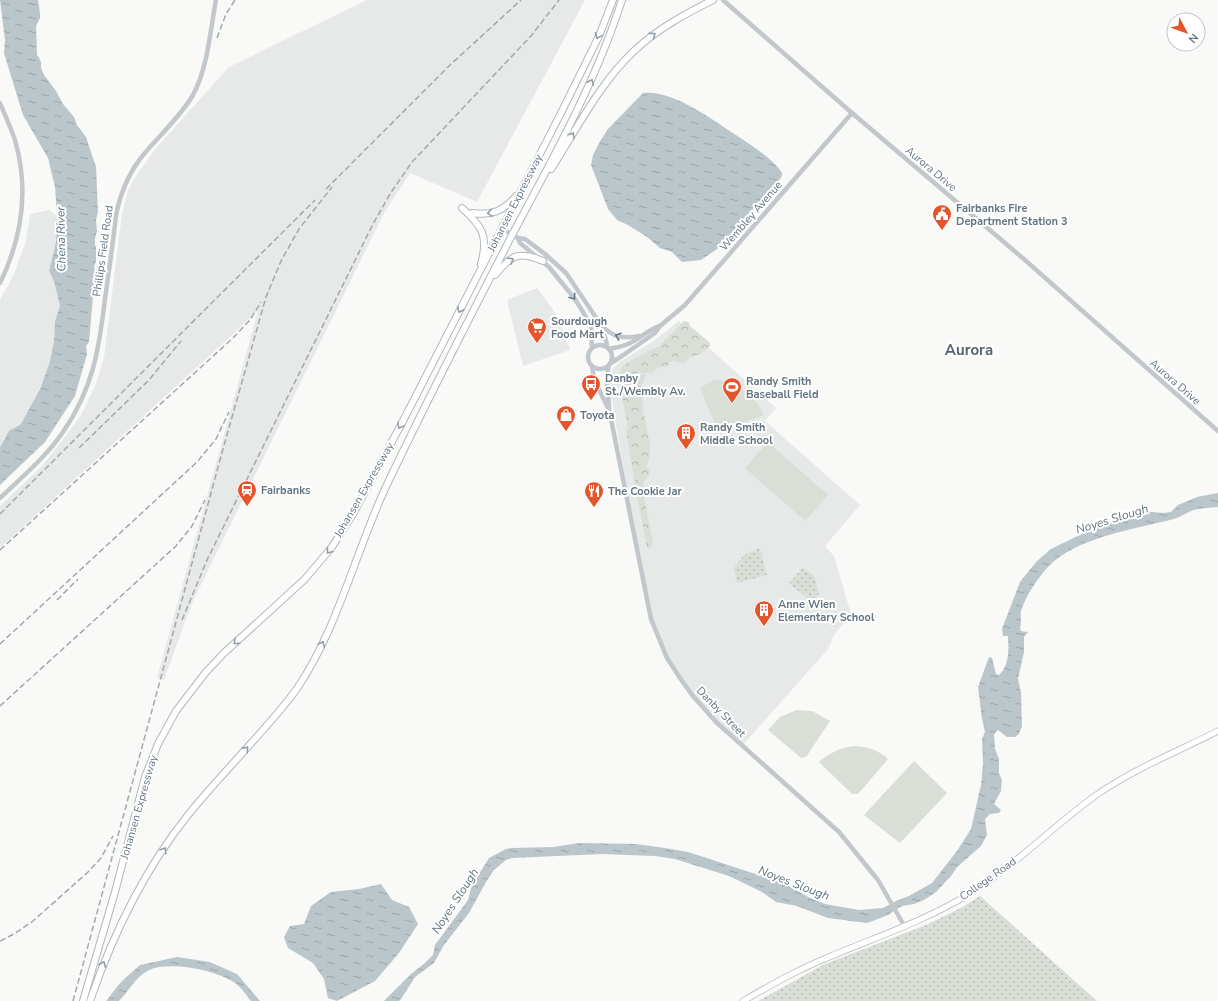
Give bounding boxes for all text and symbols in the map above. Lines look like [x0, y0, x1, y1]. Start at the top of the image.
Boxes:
north arrow [1166, 12, 1206, 52]
text: N [1185, 30, 1202, 46]
one-way arrow [595, 32, 603, 39]
one-way arrow [649, 33, 656, 40]
one-way arrow [586, 78, 594, 86]
one-way arrow [568, 132, 575, 139]
street label: Aurora Drive [902, 143, 960, 195]
street label: Johansen Expressway [483, 151, 546, 255]
street label: Wembley Avenue [716, 178, 786, 254]
place label: Fairbanks Fire Department Station 3 [956, 201, 1068, 229]
public building icon: Fairbanks Fire Department Station 3 [931, 203, 953, 231]
street label: Phillips Field Road [89, 204, 117, 298]
water label: Chena River [52, 206, 70, 272]
one-way arrow [486, 208, 493, 217]
one-way arrow [507, 257, 514, 265]
one-way arrow [569, 293, 576, 300]
one-way arrow [457, 306, 465, 314]
place label: Sourdough Food Mart [551, 314, 607, 342]
supermarket icon: Sourdough Food Mart [526, 316, 548, 344]
one-way arrow [615, 332, 622, 341]
district label: Aurora [945, 340, 993, 360]
street label: Aurora Drive [1146, 356, 1204, 408]
place label: Danby St./Wembly Av. [605, 371, 686, 399]
bus stop icon: Danby St./Wembly Av. [580, 373, 602, 401]
place label: Randy Smith Baseball Field [746, 374, 819, 402]
sports icon: Randy Smith Baseball Field [721, 376, 743, 404]
shop icon: Toyota [555, 404, 577, 432]
place label: Toyota [580, 408, 614, 423]
place label: Randy Smith Middle School [700, 420, 773, 448]
one-way arrow [397, 422, 405, 429]
building icon: Randy Smith Middle School [675, 422, 697, 450]
street label: Johansen Expressway [330, 439, 398, 541]
station icon: Fairbanks [236, 479, 258, 507]
restaurant icon: The Cookie Jar [583, 480, 605, 508]
place label: Fairbanks [261, 483, 310, 498]
place label: The Cookie Jar [608, 484, 683, 499]
water label: Noyes Slough [1074, 500, 1150, 538]
one-way arrow [326, 546, 333, 553]
place label: Anne Wien Elementary School [778, 597, 875, 625]
building icon: Anne Wien Elementary School [753, 599, 775, 627]
one-way arrow [233, 637, 241, 644]
one-way arrow [317, 641, 325, 649]
street label: Danby Street [693, 683, 749, 741]
one-way arrow [241, 746, 249, 754]
street label: Johansen Expressway [117, 753, 161, 862]
one-way arrow [159, 847, 166, 854]
street label: College Road [957, 854, 1019, 904]
water label: Noyes Slough [756, 862, 832, 904]
water label: Noyes Slough [428, 865, 482, 937]
one-way arrow [99, 961, 107, 968]

